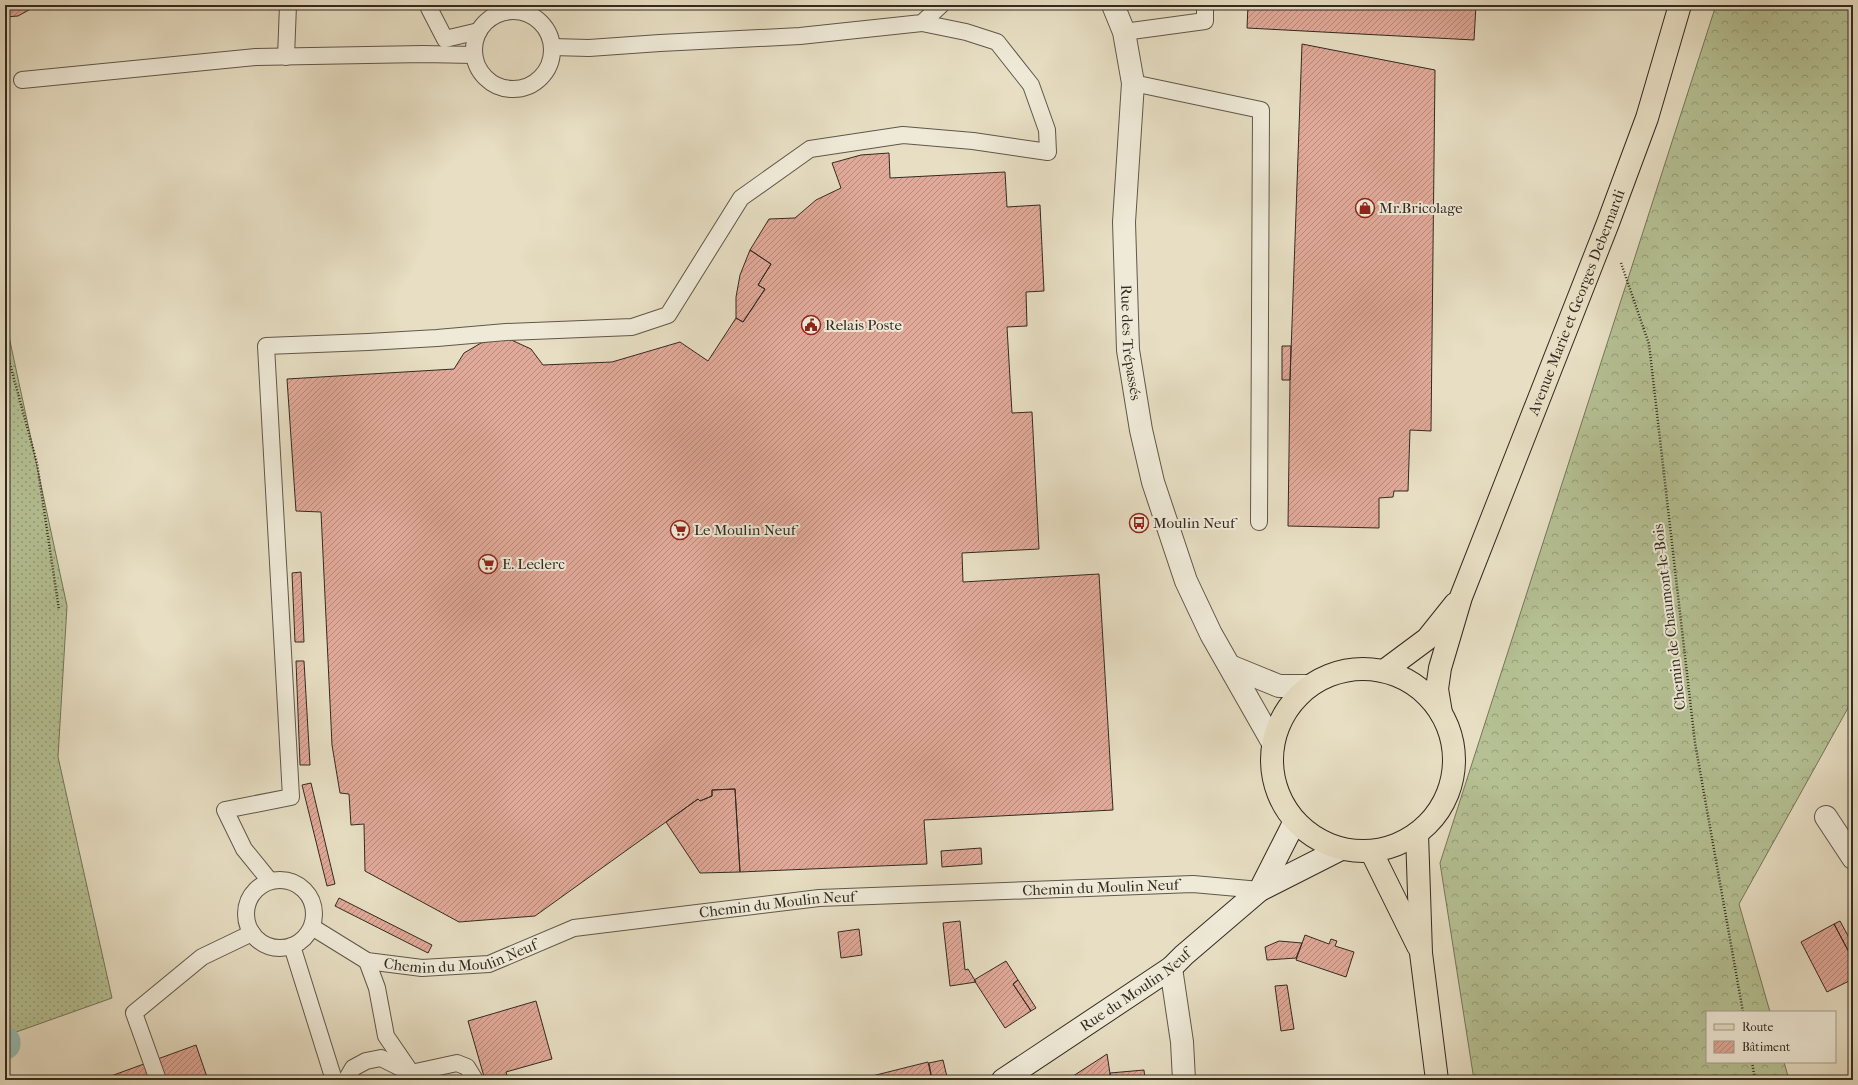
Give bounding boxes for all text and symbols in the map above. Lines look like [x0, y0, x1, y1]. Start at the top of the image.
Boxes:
street label: Avenue Marie et Georges Debernardi [1524, 187, 1629, 419]
shop icon: Mr.Bricolage [1354, 197, 1376, 219]
place label: Mr.Bricolage [1379, 199, 1463, 217]
street label: Rue des Trépassés [1117, 284, 1145, 402]
public building icon: Relais Poste [800, 314, 822, 336]
place label: Relais Poste [825, 316, 903, 334]
bus stop icon: Moulin Neuf [1128, 512, 1150, 534]
place label: Moulin Neuf [1153, 514, 1238, 532]
supermarket icon: Le Moulin Neuf [669, 519, 691, 541]
place label: Le Moulin Neuf [694, 521, 799, 539]
street label: Chemin de Chaumont-le-Bois [1649, 522, 1689, 711]
supermarket icon: E. Leclerc [477, 553, 499, 575]
place label: E. Leclerc [502, 555, 565, 573]
street label: Chemin du Moulin Neuf [1022, 875, 1182, 899]
street label: Chemin du Moulin Neuf [698, 888, 858, 922]
street label: Chemin du Moulin Neuf [383, 935, 542, 977]
street label: Rue du Moulin Neuf [1076, 943, 1196, 1035]
legend [1706, 1011, 1836, 1063]
text: Route [1742, 1020, 1774, 1034]
text: Bâtiment [1742, 1040, 1791, 1054]

